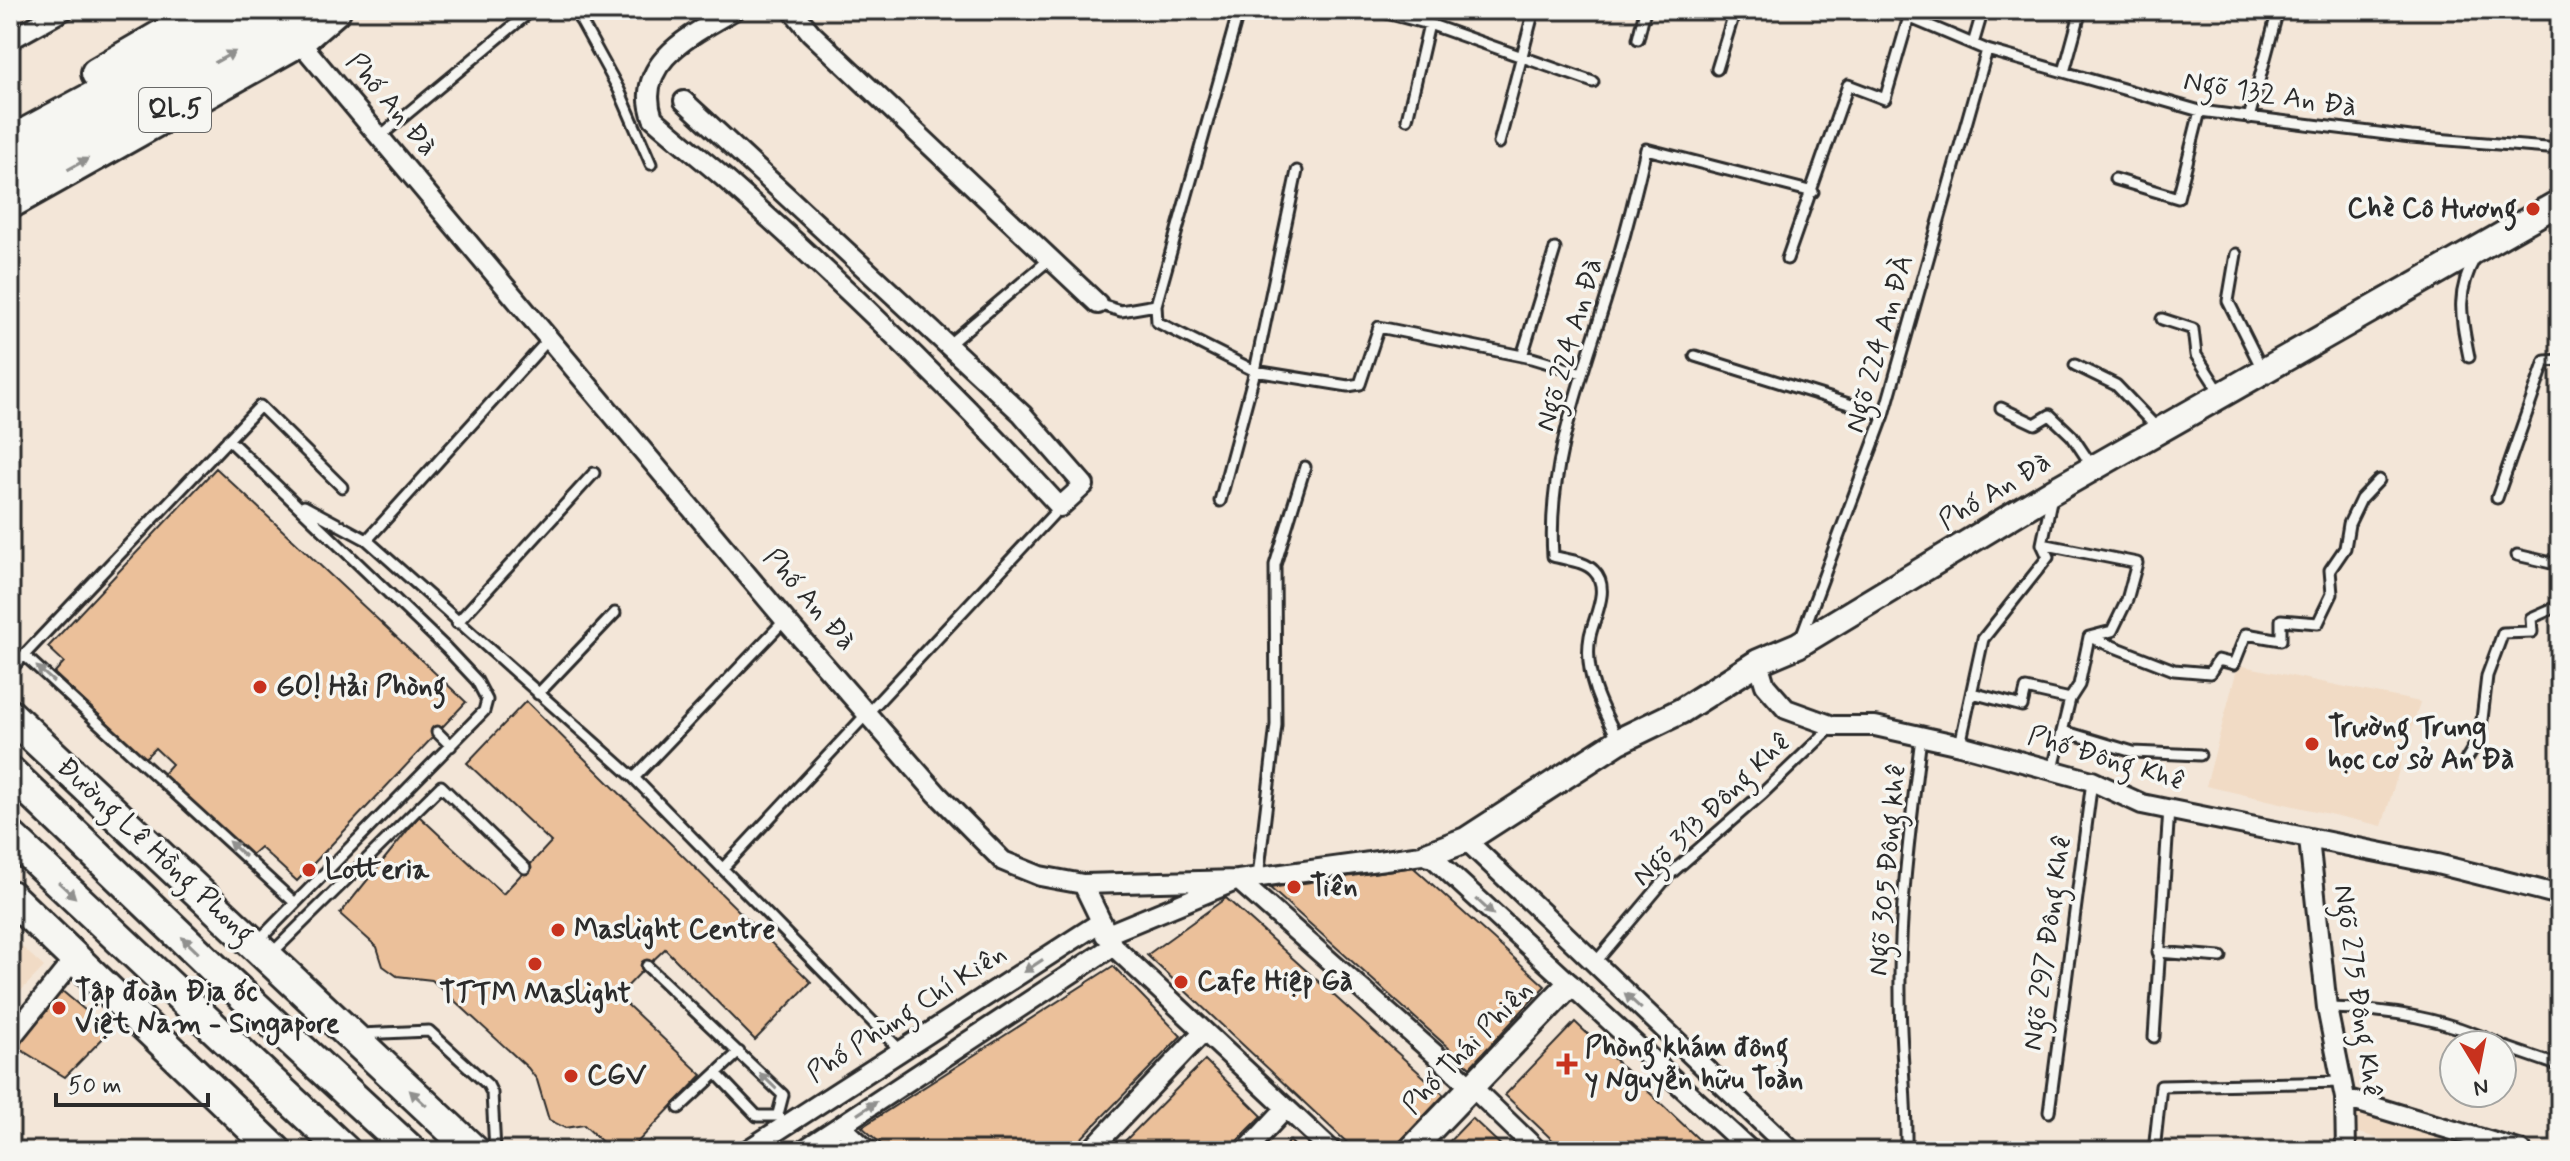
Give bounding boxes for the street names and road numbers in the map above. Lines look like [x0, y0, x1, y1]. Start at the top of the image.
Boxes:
street label: Phố An Đà [337, 45, 445, 165]
street label: Ngõ 132 An Đà [2180, 63, 2359, 130]
road number: QL.5 [139, 88, 211, 132]
street label: Ngõ 224 An ĐÀ [1837, 251, 1926, 438]
street label: Ngõ 224 An Đà [1528, 254, 1615, 437]
street label: Phố An Đà [1932, 444, 2058, 540]
street label: Phố An Đà [754, 541, 864, 659]
street label: Phố Đông Khê [2022, 718, 2189, 803]
street label: Ngõ 313 Đông Khê [1625, 725, 1801, 897]
street label: Đường Lê Hồng Phong [46, 749, 262, 955]
street label: Ngõ 305 Đông khê [1860, 762, 1919, 978]
street label: Ngõ 297 Đông Khê [2015, 833, 2084, 1053]
street label: Ngõ 275 Đông Khê [2321, 882, 2390, 1100]
street label: Phố Phùng Chí Kiên [800, 936, 1015, 1095]
street label: Phố Thái Phiên [1395, 973, 1541, 1123]

